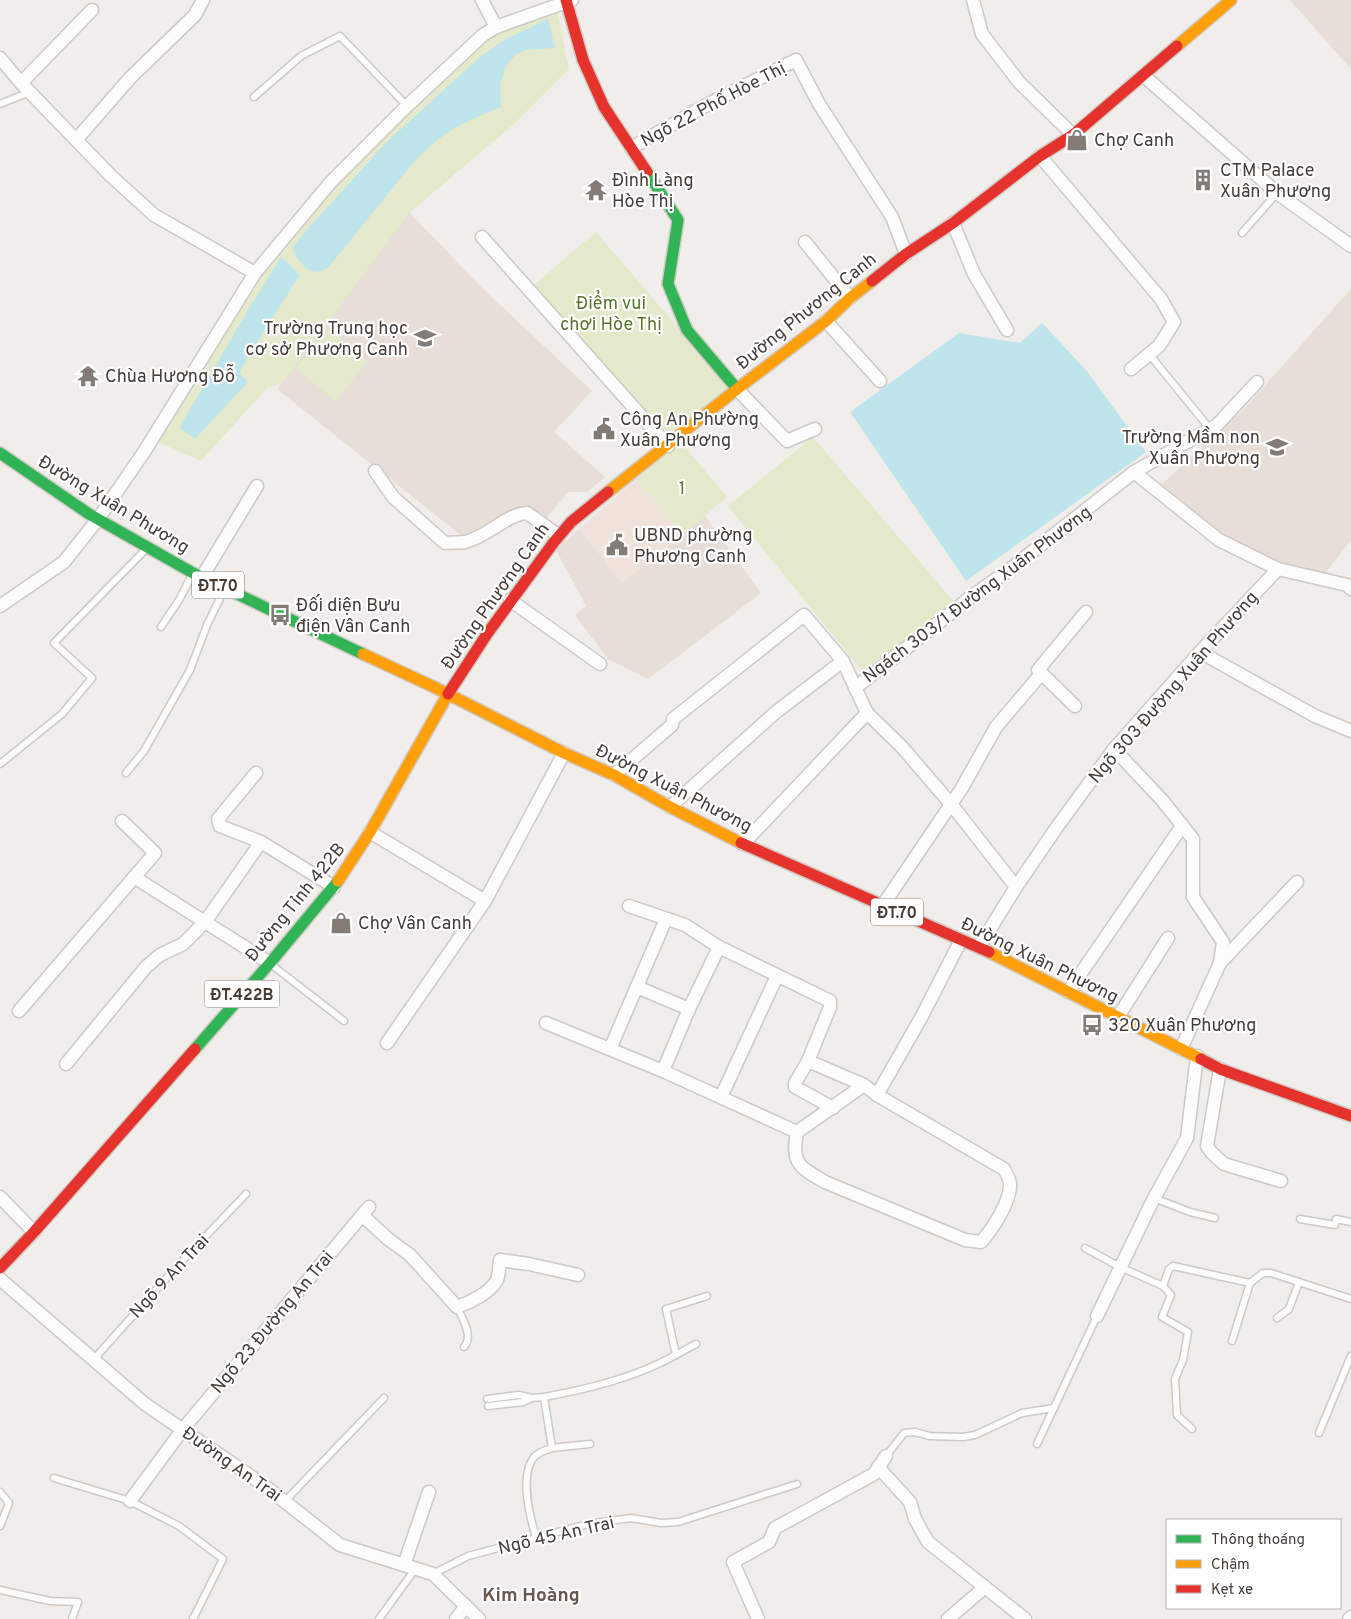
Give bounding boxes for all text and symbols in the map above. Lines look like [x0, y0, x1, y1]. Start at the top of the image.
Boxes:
street label: Ngõ 22 Phố Hòe Thị [637, 57, 790, 153]
shop icon: Chợ Canh [1064, 127, 1090, 153]
place label: Chợ Canh [1094, 130, 1174, 153]
place label: CTM Palace Xuân Phương [1220, 160, 1331, 204]
building icon: CTM Palace Xuân Phương [1190, 167, 1216, 193]
place label: Đình Làng Hòe Thị [612, 170, 694, 214]
temple icon: Đình Làng Hòe Thị [583, 177, 609, 203]
street label: Đường Phương Canh [732, 249, 882, 376]
park label: Điểm vui chơi Hòe Thị [560, 289, 662, 337]
place label: Trường Trung học cơ sở Phương Canh [246, 318, 408, 362]
school or university icon: Trường Trung học cơ sở Phương Canh [412, 325, 438, 351]
temple icon: Chùa Hương Đỗ [75, 363, 101, 389]
place label: Chùa Hương Đỗ [105, 364, 235, 389]
place label: Công An Phường Xuân Phương [620, 409, 759, 453]
public building icon: Công An Phường Xuân Phương [591, 416, 617, 442]
place label: Trường Mầm non Xuân Phương [1122, 426, 1260, 471]
school or university icon: Trường Mầm non Xuân Phương [1264, 434, 1290, 460]
street label: Đường Xuân Phương [33, 451, 193, 560]
park label: 1 [679, 478, 685, 501]
street label: Ngách 303/1 Đường Xuân Phương [859, 502, 1097, 689]
street label: Đường Phương Canh [437, 519, 555, 675]
place label: UBND phường Phương Canh [634, 525, 753, 569]
public building icon: UBND phường Phương Canh [604, 532, 630, 558]
road number: ĐT.70 [192, 572, 244, 598]
street label: Ngõ 303 Đường Xuân Phương [1084, 587, 1264, 789]
place label: Đối diện Bưu điện Vân Canh [296, 594, 410, 639]
bus stop icon: Đối diện Bưu điện Vân Canh [267, 602, 293, 628]
street label: Đường Xuân Phương [591, 740, 755, 839]
street label: Đường Tỉnh 422B [241, 839, 351, 967]
road number: ĐT.70 [871, 899, 923, 926]
shop icon: Chợ Vân Canh [328, 910, 354, 936]
place label: Chợ Vân Canh [358, 913, 472, 936]
street label: Đường Xuân Phương [957, 913, 1122, 1010]
road number: ĐT.422B [204, 981, 280, 1008]
bus stop icon: 320 Xuân Phương [1079, 1012, 1105, 1038]
place label: 320 Xuân Phương [1108, 1015, 1256, 1038]
street label: Ngõ 9 An Trai [125, 1230, 215, 1324]
street label: Ngõ 23 Đường An Trai [207, 1247, 340, 1399]
street label: Đường An Trai [177, 1422, 285, 1508]
street label: Ngõ 45 An Trai [496, 1512, 617, 1561]
legend [1166, 1519, 1341, 1609]
text: Thông thoáng [1211, 1531, 1305, 1550]
text: Chậm [1211, 1556, 1250, 1575]
text: Kẹt xe [1211, 1581, 1253, 1600]
district label: Kim Hoàng [482, 1584, 580, 1608]

